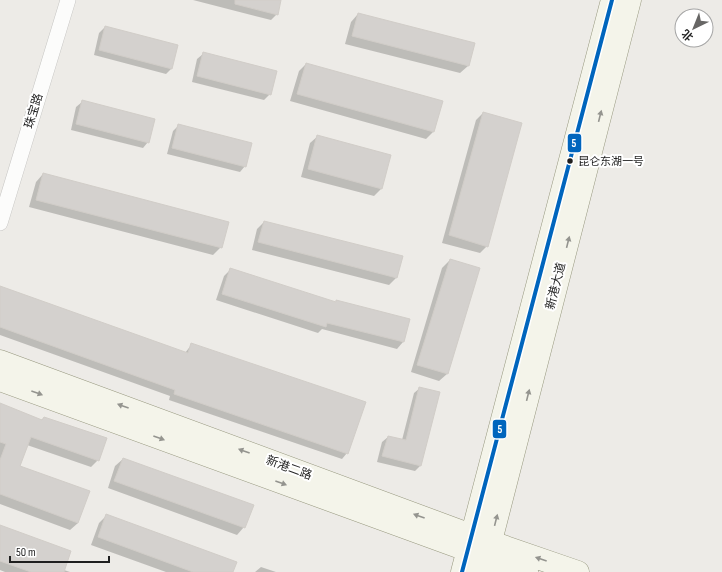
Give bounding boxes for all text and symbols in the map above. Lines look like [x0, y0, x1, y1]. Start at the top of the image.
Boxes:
north arrow [674, 8, 714, 48]
text: 北 [679, 26, 696, 43]
street label: 珠宝路 [22, 92, 46, 130]
one-way arrow [598, 110, 604, 122]
line badge: 5 [567, 133, 582, 153]
text: 5 [572, 137, 577, 150]
place label: 昆仑东湖一号 [578, 155, 644, 168]
marker: 昆仑东湖一号 [565, 156, 575, 166]
one-way arrow [565, 235, 571, 247]
street label: 新港大道 [543, 261, 569, 311]
one-way arrow [525, 388, 531, 400]
one-way arrow [31, 391, 43, 397]
one-way arrow [116, 403, 128, 409]
line badge: 5 [492, 419, 507, 439]
text: 5 [498, 423, 503, 436]
one-way arrow [153, 436, 165, 442]
one-way arrow [238, 448, 250, 454]
street label: 新港二路 [264, 453, 314, 483]
one-way arrow [275, 480, 287, 486]
one-way arrow [412, 513, 424, 519]
one-way arrow [493, 514, 499, 527]
scale bar [10, 538, 109, 564]
text: 50 m [16, 545, 36, 560]
one-way arrow [535, 556, 547, 562]

